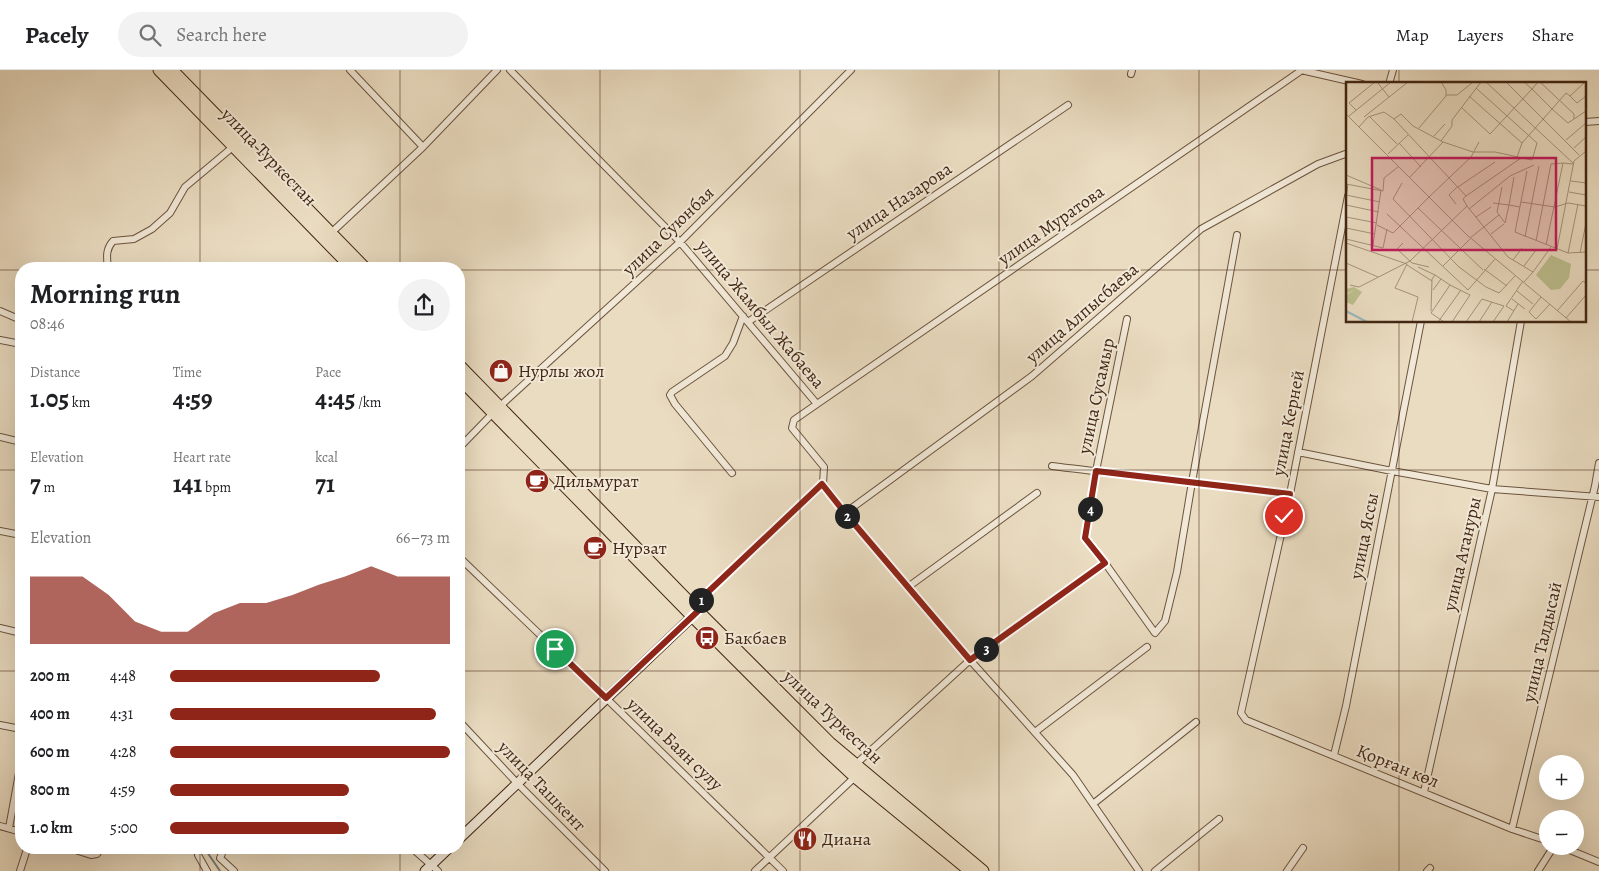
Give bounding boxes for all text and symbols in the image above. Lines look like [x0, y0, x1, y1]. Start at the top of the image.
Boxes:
search box [118, 12, 468, 57]
text: Pacely [25, 19, 88, 51]
icon: search [136, 21, 164, 49]
text: Search here [176, 22, 267, 48]
text: Map [1396, 23, 1429, 47]
text: Layers [1457, 23, 1504, 47]
text: Share [1532, 23, 1574, 47]
inset map [1346, 82, 1586, 322]
street label: улица Туркестан [215, 102, 322, 211]
street label: улица Назарова [841, 156, 957, 246]
street label: улица Муратова [992, 179, 1109, 271]
street label: улица Суюнбая [616, 181, 719, 282]
street label: улица Жамбыл Жабаева [691, 234, 831, 394]
street label: улица Алпысбаева [1020, 257, 1144, 369]
text: Morning run [30, 275, 180, 313]
button: share [398, 279, 450, 331]
text: 08:46 [30, 313, 65, 335]
street label: улица Сусамыр [1072, 336, 1120, 457]
shop icon: Нурлы жол [488, 358, 514, 384]
place label: Нурлы жол [518, 359, 604, 383]
text: Distance [30, 363, 80, 382]
text: Time [173, 363, 202, 382]
text: Pace [315, 363, 341, 382]
street label: улица Керней [1266, 368, 1310, 479]
text: 1.05 [30, 382, 69, 416]
text: 4:59 [173, 382, 213, 416]
text: 4:45 [315, 382, 355, 416]
text: km [69, 393, 90, 412]
text: /km [355, 393, 381, 412]
text: Elevation [30, 448, 84, 467]
text: Heart rate [173, 448, 231, 467]
text: kcal [315, 448, 338, 467]
text: 7 [30, 467, 41, 501]
text: 141 [173, 467, 202, 501]
text: 71 [315, 467, 335, 501]
cafe icon: Дильмурат [524, 468, 550, 494]
place label: Дильмурат [554, 469, 639, 493]
text: m [41, 478, 55, 497]
text: bpm [202, 478, 231, 497]
street label: улица Яссы [1344, 491, 1384, 582]
pin [1263, 495, 1305, 537]
street label: улица Атануры [1437, 495, 1487, 614]
pin: 4 [1078, 496, 1102, 522]
text: 4 [1087, 500, 1094, 519]
icon: check [1270, 502, 1298, 530]
pin: 2 [834, 504, 860, 528]
text: 2 [844, 507, 851, 526]
text: Elevation [30, 527, 91, 549]
text: 66–73 m [396, 527, 450, 549]
cafe icon: Нурзат [582, 535, 608, 561]
place label: Нурзат [612, 536, 667, 560]
street label: улица Талдысай [1516, 579, 1568, 706]
pin: 1 [688, 588, 714, 612]
text: 1 [699, 591, 704, 610]
bus stop icon: Бакбаев [694, 625, 720, 651]
place label: Бакбаев [724, 626, 787, 650]
pin [534, 628, 576, 670]
icon: arrive [541, 635, 569, 663]
pin: 3 [974, 636, 998, 662]
text: 3 [983, 640, 990, 659]
street label: улица Туркестан [777, 664, 888, 769]
text: 200 m [30, 665, 70, 687]
text: 4:48 [110, 665, 136, 687]
street label: улица Баян сулу [621, 691, 729, 796]
text: 400 m [30, 703, 70, 725]
text: 4:31 [110, 703, 133, 725]
street label: улица Ташкент [492, 735, 591, 836]
street label: Қорған көл [1353, 739, 1443, 793]
text: 600 m [30, 741, 70, 763]
text: 4:28 [110, 741, 136, 763]
map controls [1539, 755, 1584, 855]
button: + [1539, 755, 1584, 800]
text: 800 m [30, 779, 70, 801]
text: 4:59 [110, 779, 135, 801]
button: − [1539, 810, 1584, 855]
text: 1.0 km [30, 817, 73, 839]
text: 5:00 [110, 817, 138, 839]
restaurant icon: Диана [792, 826, 818, 852]
place label: Диана [822, 827, 872, 851]

